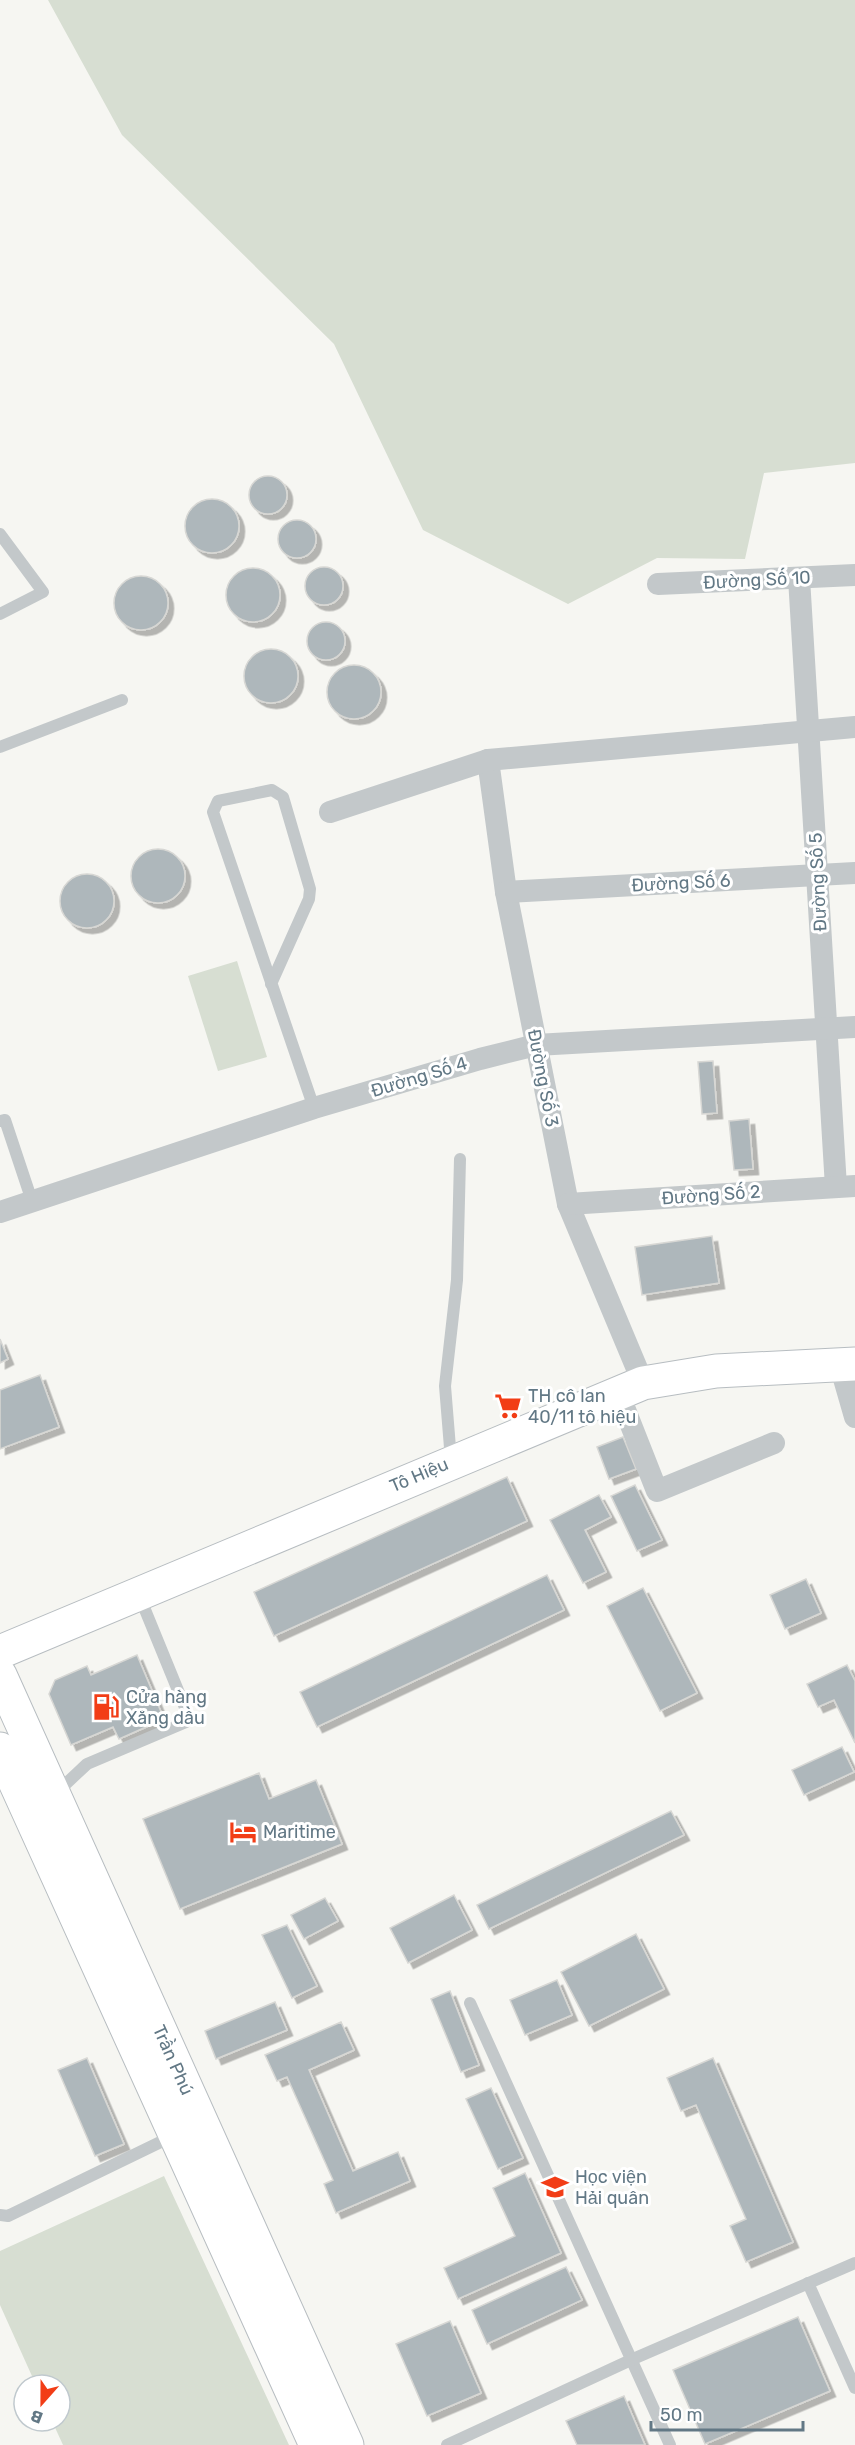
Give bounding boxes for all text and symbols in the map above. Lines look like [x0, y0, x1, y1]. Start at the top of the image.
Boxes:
street label: Đường Số 10 [703, 565, 811, 594]
street label: Đường Số 5 [804, 832, 832, 932]
street label: Đường Số 6 [631, 869, 731, 897]
street label: Đường Số 3 [523, 1027, 564, 1129]
street label: Đường Số 4 [368, 1051, 470, 1102]
street label: Đường Số 2 [661, 1180, 761, 1209]
place label: TH cô lan 40/11 tô hiệu [528, 1385, 636, 1428]
supermarket icon: TH cô lan 40/11 tô hiệu [493, 1391, 523, 1421]
street label: Tô Hiệu [386, 1453, 452, 1497]
place label: Cửa hàng Xăng dầu [126, 1686, 207, 1729]
fuel station icon: Cửa hàng Xăng dầu [91, 1692, 121, 1722]
hotel icon: Maritime [228, 1817, 258, 1847]
place label: Maritime [263, 1821, 336, 1843]
street label: Trần Phú [148, 2021, 199, 2098]
place label: Học viện Hải quân [575, 2166, 649, 2209]
school or university icon: Học viện Hải quân [540, 2172, 570, 2202]
north arrow [12, 2373, 72, 2433]
scale bar [651, 2394, 802, 2432]
text: 50 m [660, 2404, 703, 2426]
text: B [28, 2406, 45, 2427]

